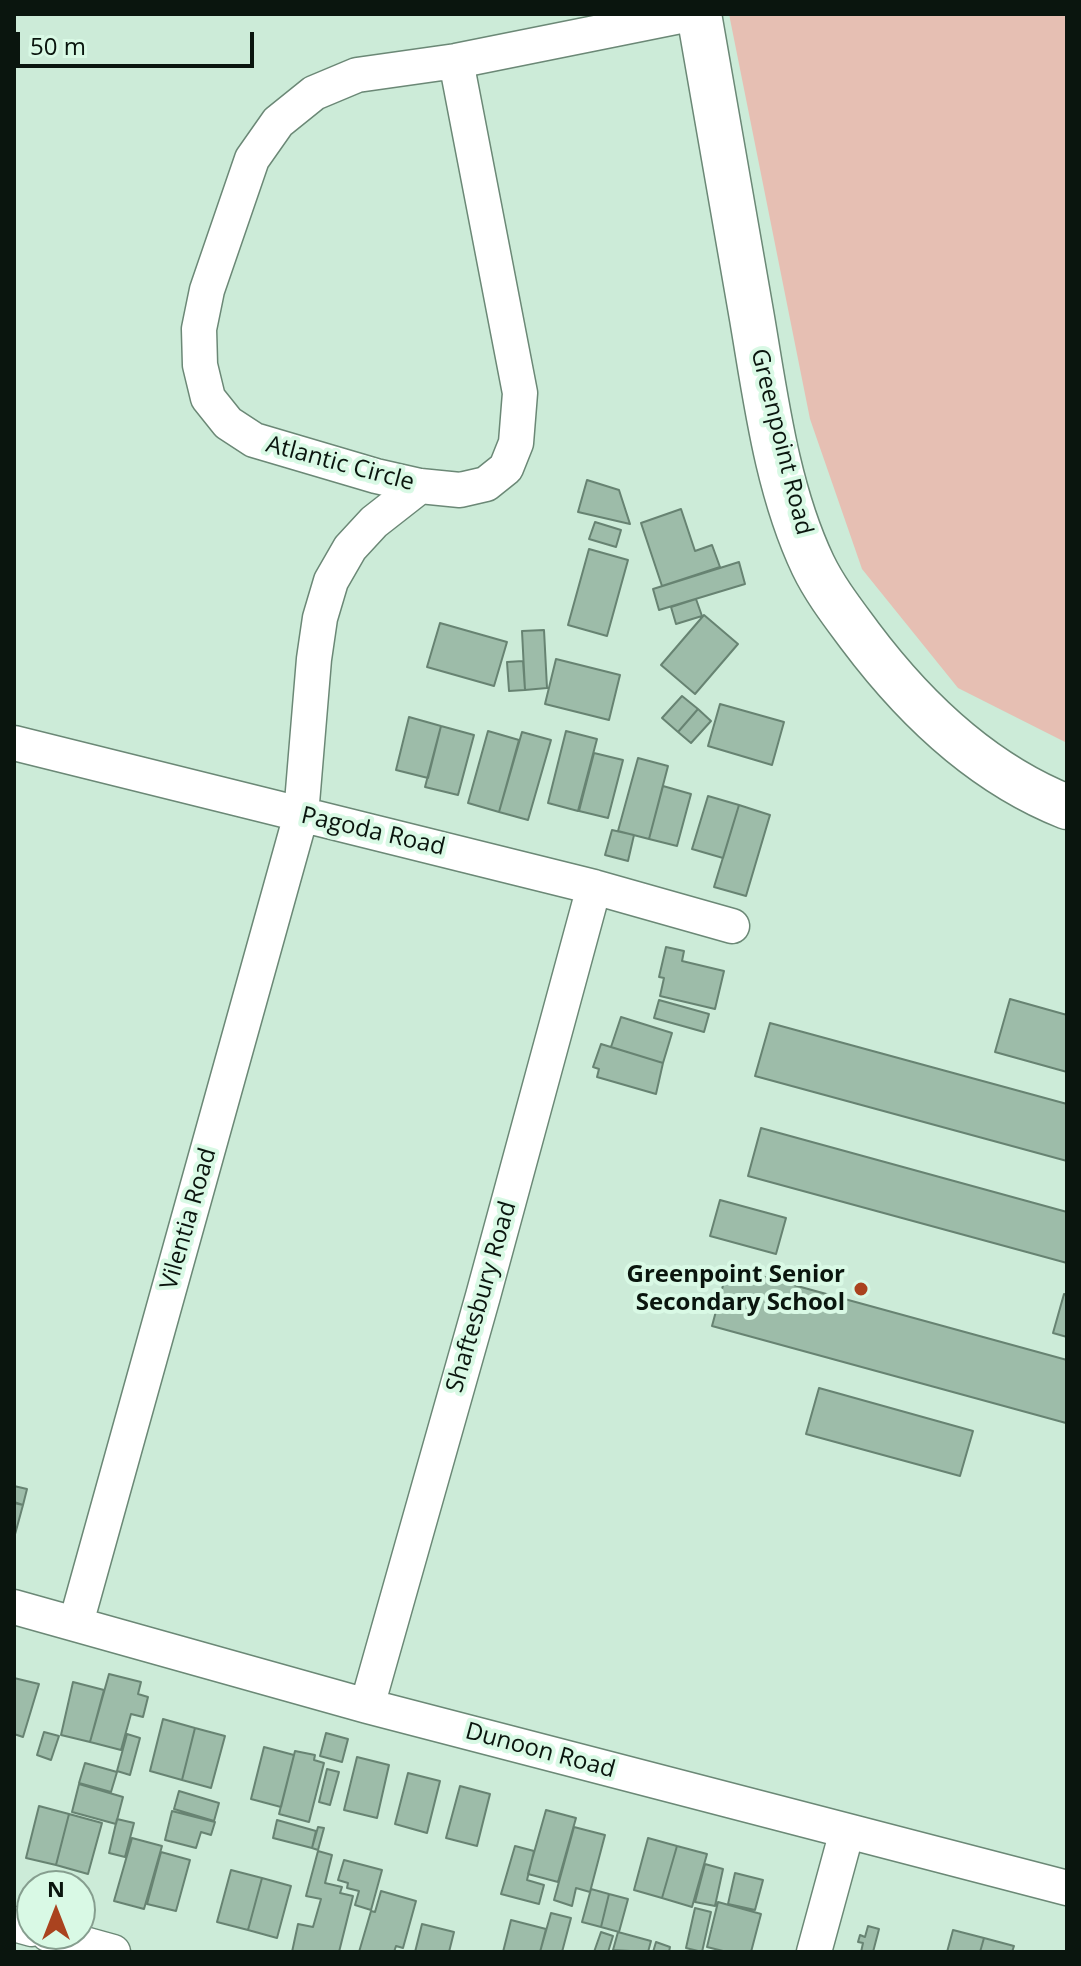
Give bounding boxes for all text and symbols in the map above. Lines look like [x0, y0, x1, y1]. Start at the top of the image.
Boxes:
scale bar [20, 16, 258, 66]
text: 50 m [30, 29, 86, 62]
street label: Greenpoint Road [744, 346, 818, 538]
street label: Atlantic Circle [263, 430, 417, 498]
street label: Pagoda Road [298, 801, 448, 863]
street label: Vilentia Road [155, 1145, 223, 1293]
street label: Shaftesbury Road [441, 1198, 523, 1396]
place label: Greenpoint Senior Secondary School [627, 1261, 845, 1317]
marker: Greenpoint Senior Secondary School [852, 1280, 870, 1298]
street label: Dunoon Road [462, 1717, 618, 1785]
north arrow [16, 1870, 96, 1950]
text: N [47, 1873, 65, 1903]

